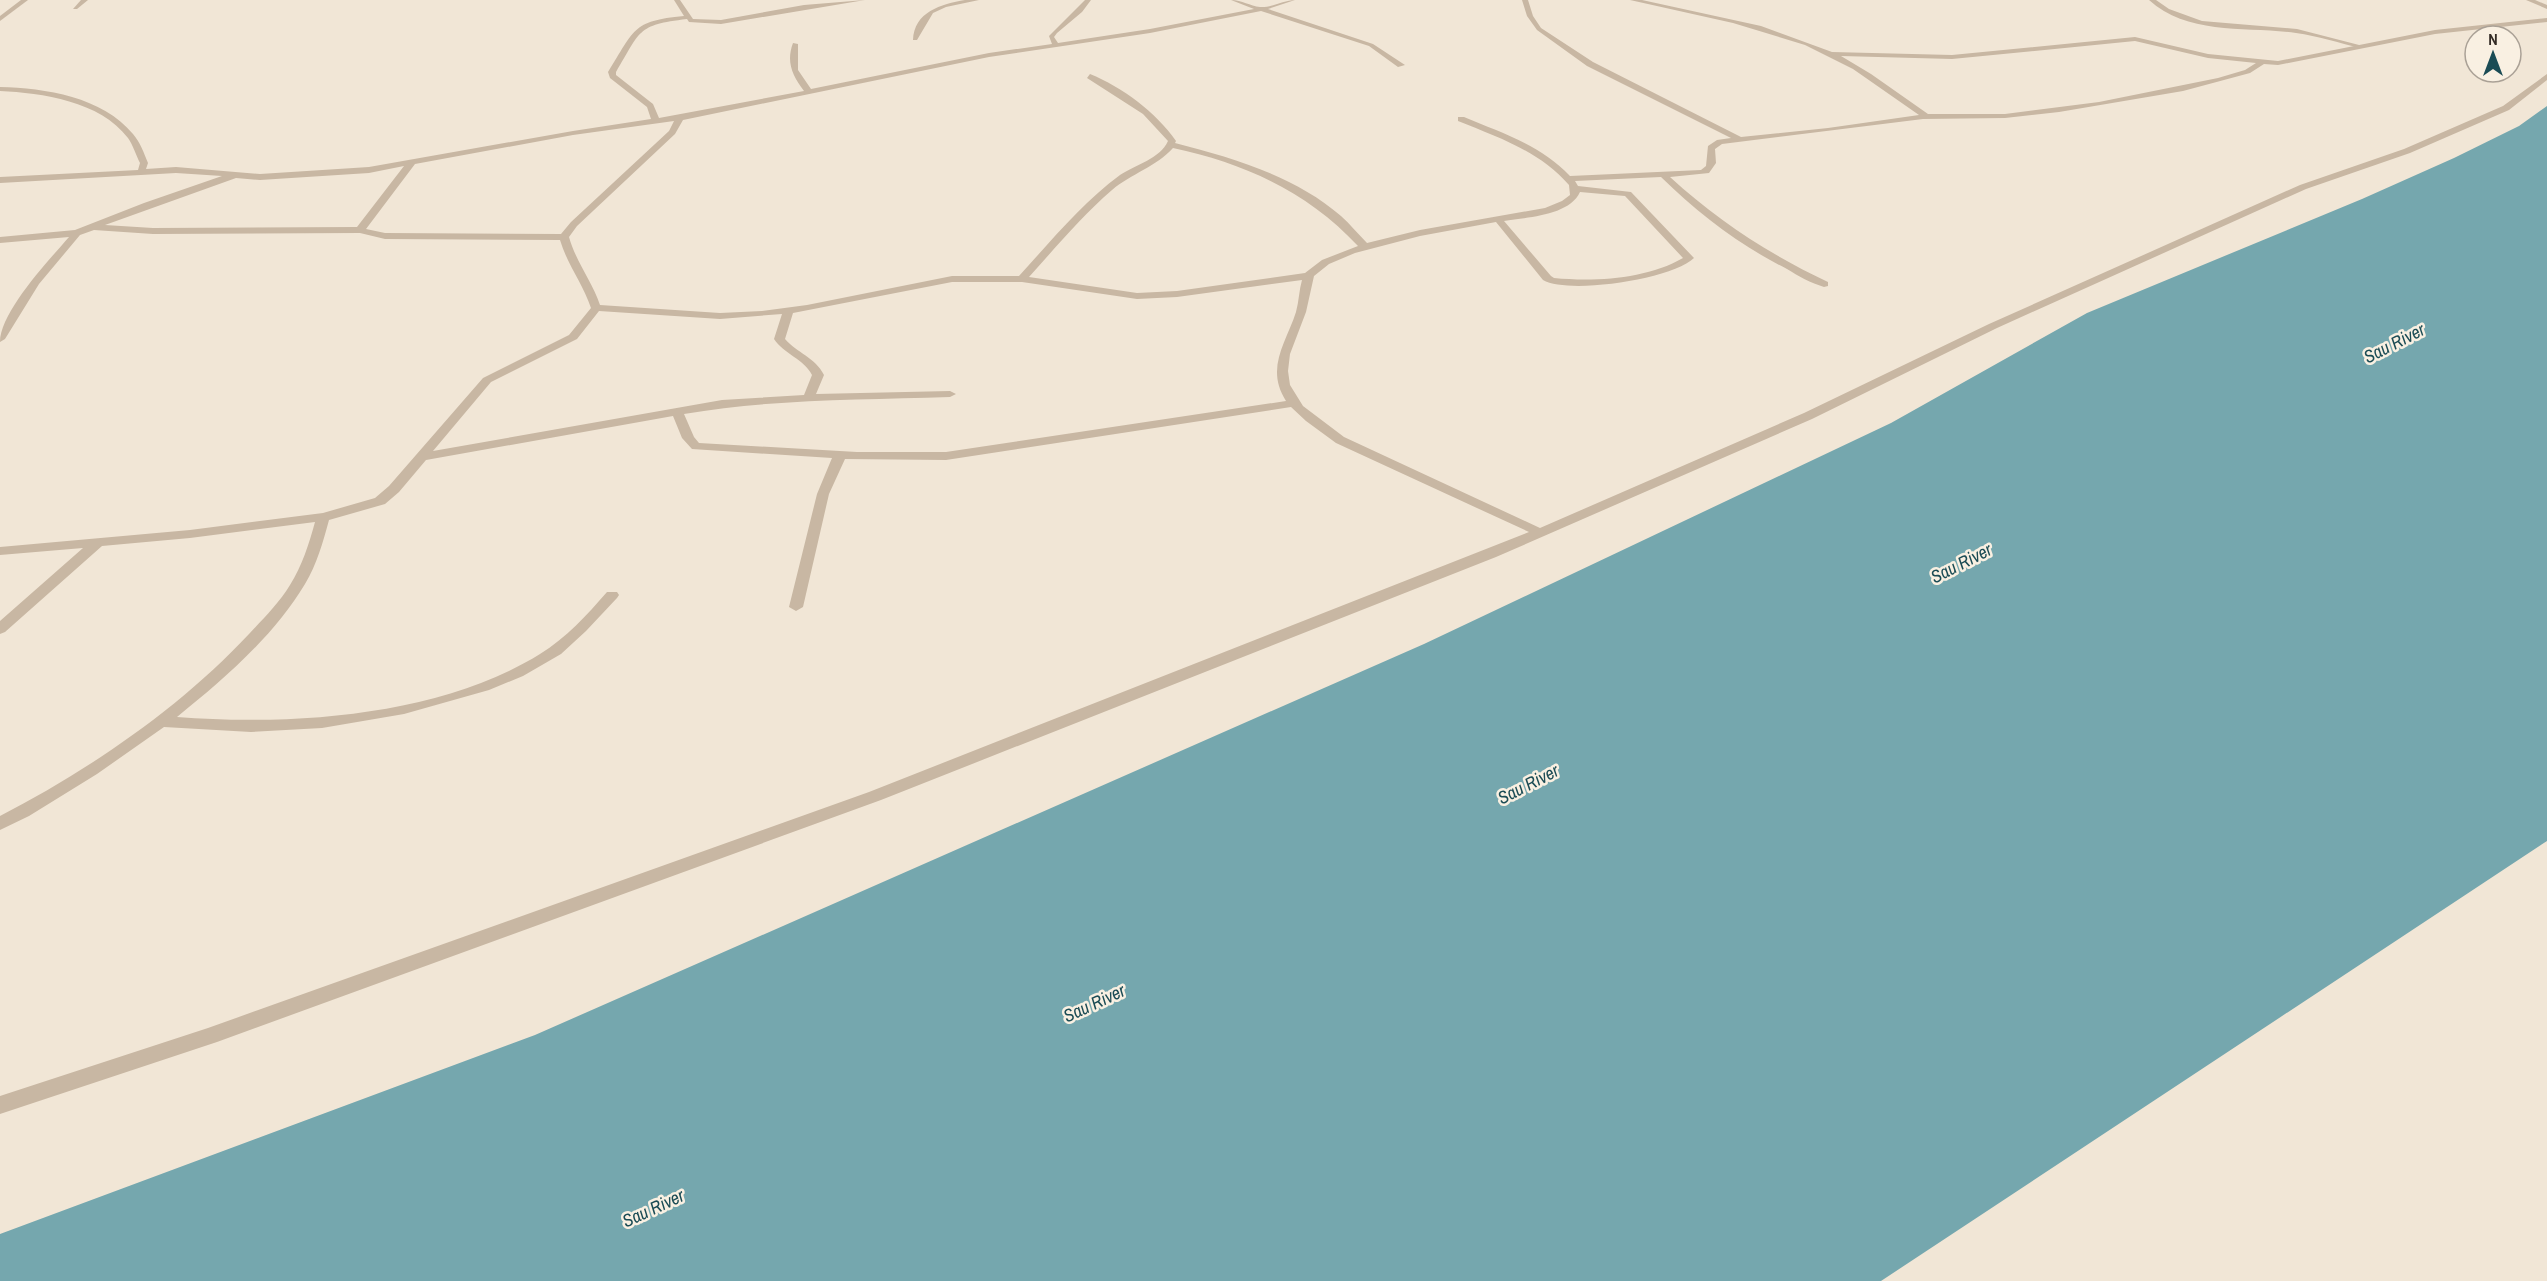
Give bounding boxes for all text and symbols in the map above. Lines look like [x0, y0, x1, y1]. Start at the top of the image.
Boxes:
north arrow [2463, 24, 2523, 84]
text: N [2488, 28, 2498, 50]
water label: Sau River [2359, 316, 2430, 369]
water label: Sau River [1926, 536, 1997, 589]
water label: Sau River [1493, 757, 1564, 810]
water label: Sau River [1059, 977, 1130, 1028]
water label: Sau River [618, 1182, 689, 1233]

